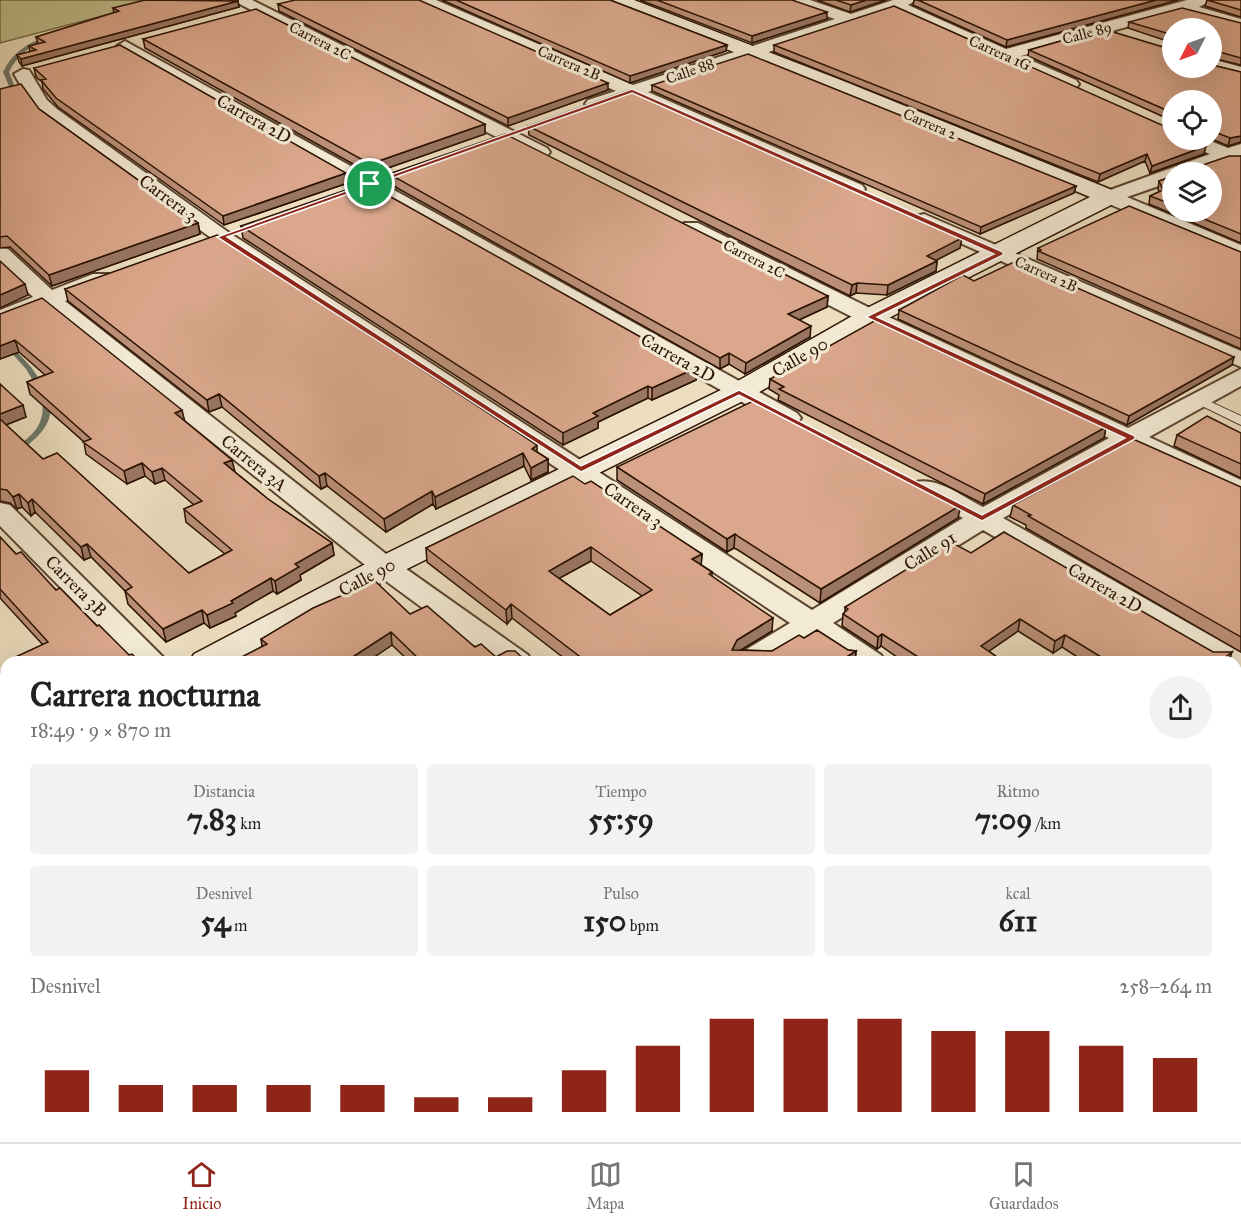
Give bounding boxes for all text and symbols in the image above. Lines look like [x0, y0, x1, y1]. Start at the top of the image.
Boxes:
street label: Carrera 2C [286, 18, 354, 64]
street label: Calle 89 [1060, 18, 1114, 48]
north arrow [1162, 18, 1222, 78]
map controls [1162, 18, 1222, 222]
street label: Carrera 1G [966, 31, 1034, 75]
street label: Carrera 2B [535, 42, 603, 84]
street label: Calle 88 [663, 54, 717, 88]
street label: Carrera 2D [213, 89, 295, 149]
button: locate [1162, 90, 1222, 150]
street label: Carrera 2 [900, 105, 960, 144]
pin [344, 158, 395, 209]
button: layers [1162, 162, 1222, 222]
icon: arrive [353, 167, 386, 200]
street label: Carrera 3 [135, 170, 201, 226]
street label: Carrera 2C [720, 236, 788, 282]
street label: Carrera 2B [1012, 252, 1080, 296]
street label: Carrera 2D [637, 328, 719, 388]
street label: Calle 90 [768, 332, 832, 382]
street label: Carrera 3A [217, 430, 291, 496]
street label: Carrera 3 [599, 477, 667, 533]
street label: Calle 91 [900, 526, 960, 576]
street label: Carrera 3B [41, 551, 111, 621]
street label: Calle 90 [335, 553, 399, 601]
street label: Carrera 2D [1064, 558, 1146, 618]
text: Carrera nocturna [30, 675, 260, 715]
button: share [1149, 676, 1212, 739]
text: 18:49 · 9 × 870 m [30, 718, 171, 742]
text: Distancia [193, 782, 255, 801]
text: Tiempo [595, 782, 647, 801]
text: Ritmo [997, 782, 1039, 801]
text: 7.83 [187, 801, 237, 837]
text: 55:59 [588, 801, 654, 837]
text: 7:09 [975, 801, 1032, 837]
text: km [237, 814, 261, 833]
text: /km [1032, 814, 1061, 833]
text: Desnivel [196, 884, 252, 903]
text: Pulso [603, 884, 639, 903]
text: kcal [1005, 884, 1031, 903]
text: 54 [201, 903, 230, 939]
text: 150 [583, 903, 626, 939]
text: 611 [999, 903, 1037, 939]
text: m [230, 916, 247, 935]
text: bpm [626, 916, 659, 935]
text: Desnivel [30, 974, 101, 998]
text: 258–264 m [1120, 974, 1212, 998]
tab: Inicio [182, 1158, 221, 1213]
tab: Mapa [586, 1158, 624, 1213]
tab: Guardados [989, 1158, 1059, 1213]

